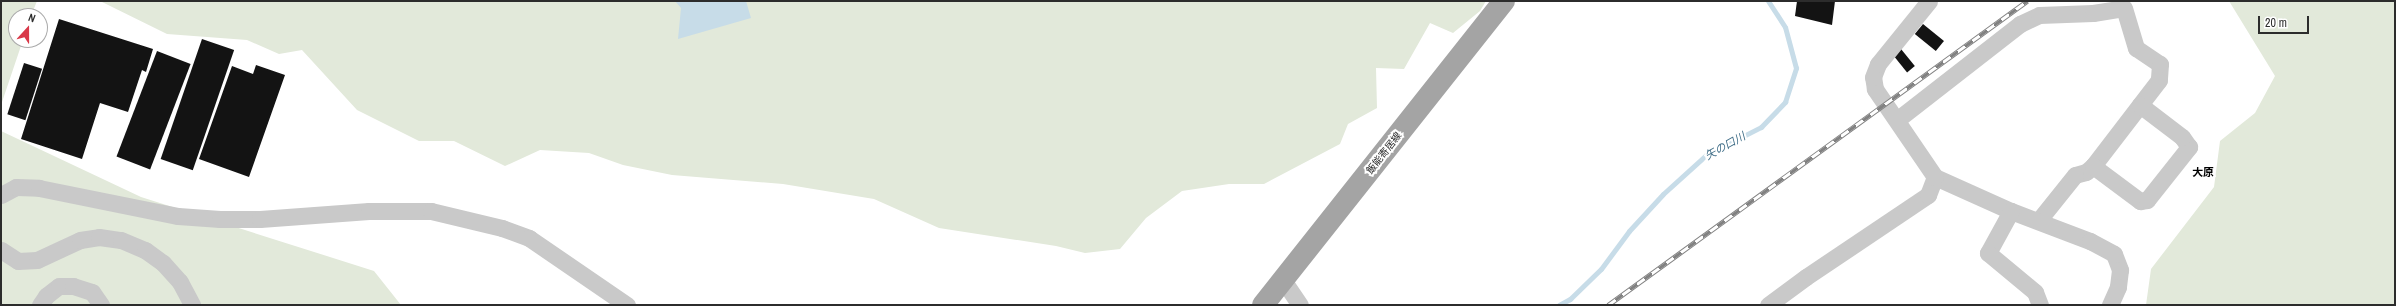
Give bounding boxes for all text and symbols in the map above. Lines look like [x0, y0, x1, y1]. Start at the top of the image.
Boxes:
north arrow [8, 8, 48, 48]
scale bar [2260, 8, 2311, 34]
text: N [26, 10, 37, 25]
text: 20 m [2265, 15, 2287, 31]
street label: 飯能寄居線 [1364, 130, 1404, 176]
water label: 矢の口川 [1703, 130, 1747, 162]
district label: 大原 [2192, 165, 2214, 179]

